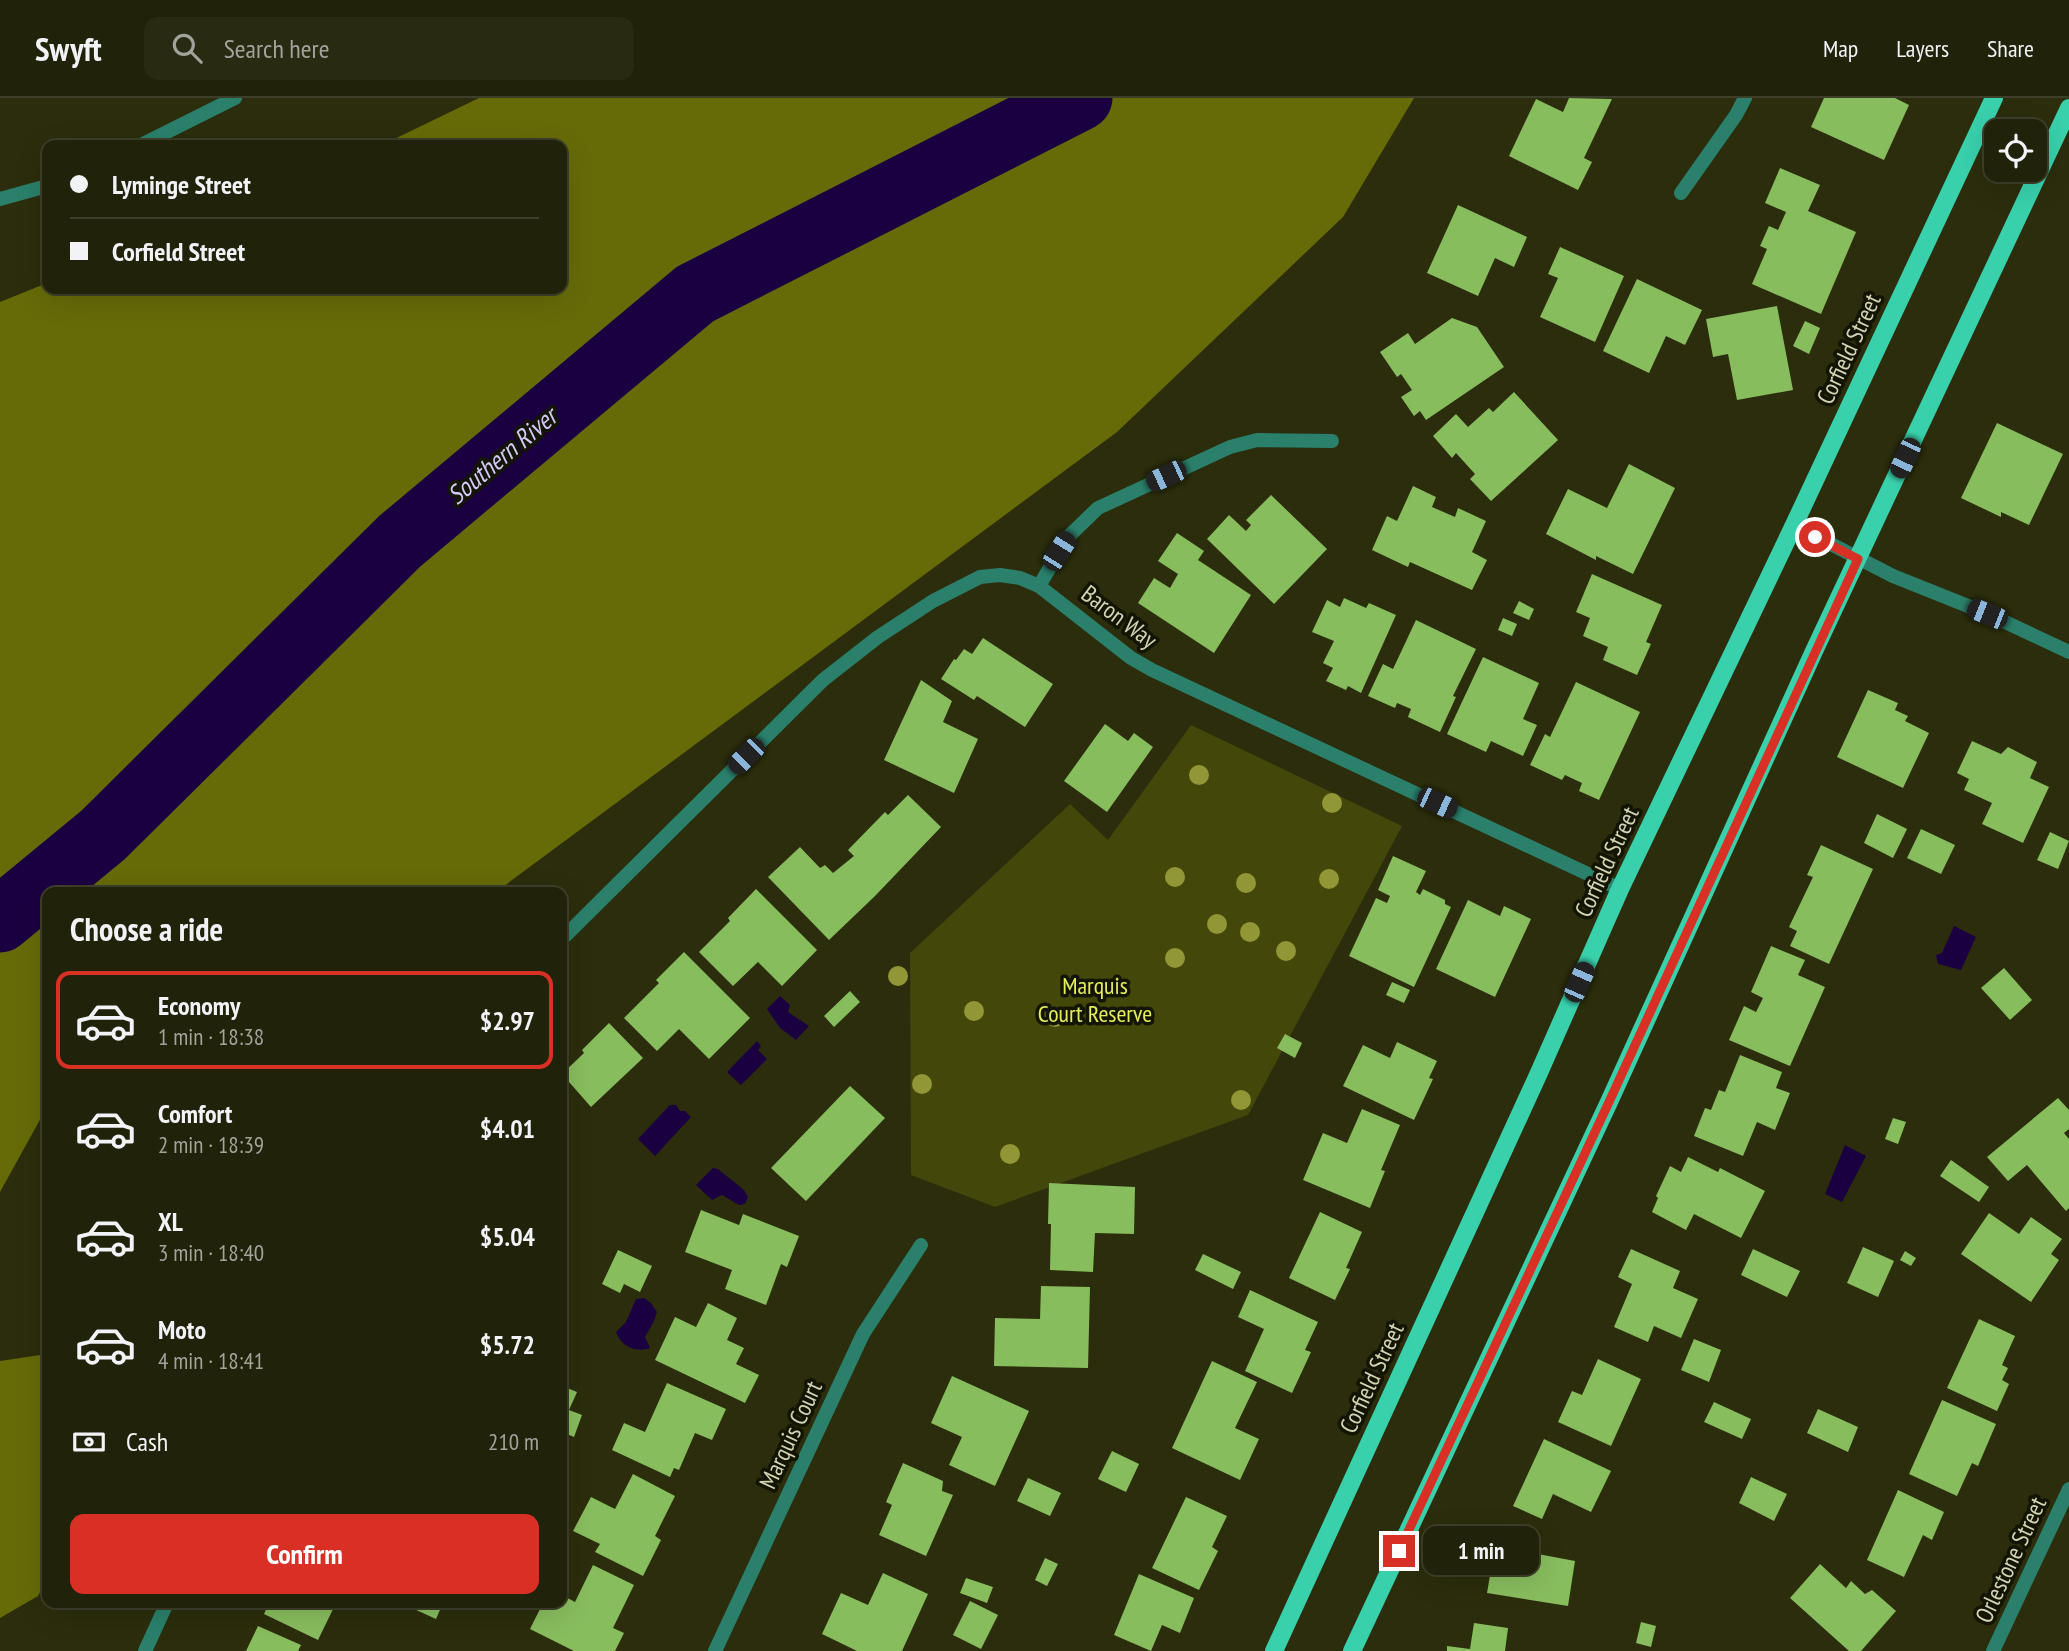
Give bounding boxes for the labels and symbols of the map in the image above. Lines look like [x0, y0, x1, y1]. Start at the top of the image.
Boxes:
street label: Corfield Street [1809, 288, 1888, 409]
water label: Southern River [440, 398, 566, 511]
car [1887, 435, 1924, 481]
car [1143, 458, 1190, 494]
route start [1799, 521, 1831, 553]
car [1039, 528, 1080, 574]
street label: Baron Way [1075, 578, 1163, 655]
car [1964, 596, 2011, 632]
car [724, 734, 769, 778]
car [1414, 785, 1461, 821]
street label: Corfield Street [1567, 801, 1646, 922]
car [1561, 959, 1598, 1005]
park label: Marquis Court Reserve [1038, 970, 1152, 1029]
street label: Corfield Street [1332, 1317, 1411, 1438]
street label: Marquis Court [752, 1376, 829, 1494]
street label: Orlestone Street [1968, 1492, 2053, 1628]
callout: 1 min [1424, 1526, 1539, 1576]
route end [1383, 1535, 1415, 1567]

